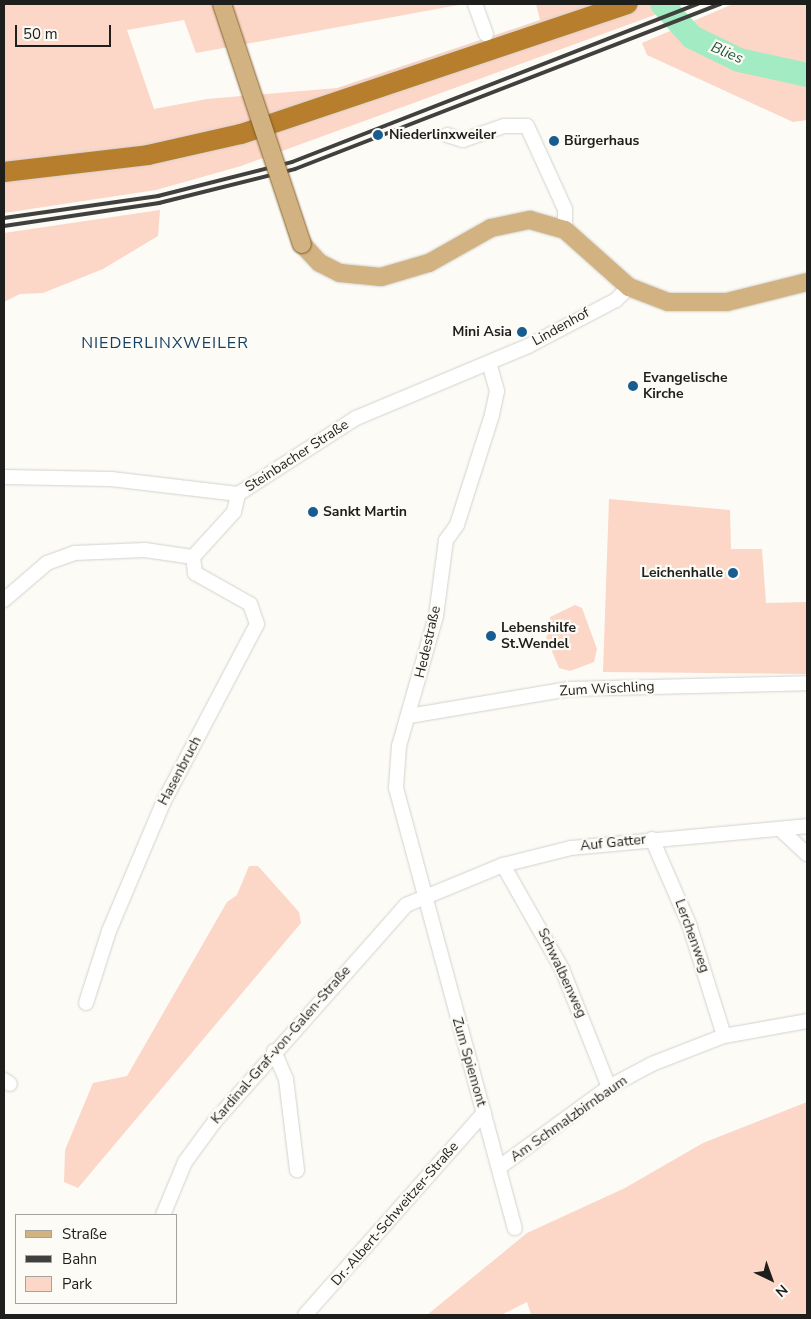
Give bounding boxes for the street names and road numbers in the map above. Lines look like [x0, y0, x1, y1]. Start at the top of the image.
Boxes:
street label: Lindenhof [530, 304, 592, 350]
street label: Steinbacher Straße [242, 416, 352, 496]
street label: Hedestraße [412, 604, 444, 680]
street label: Zum Wischling [559, 678, 655, 700]
street label: Hasenbruch [155, 734, 205, 808]
street label: Auf Gatter [579, 831, 647, 855]
street label: Lerchenweg [671, 897, 713, 975]
street label: Schwalbenweg [534, 925, 590, 1021]
street label: Kardinal-Graf-von-Galen-Straße [208, 963, 354, 1127]
street label: Zum Spiemont [448, 1016, 490, 1108]
street label: Am Schmalzbirnbaum [507, 1072, 631, 1166]
street label: Dr.-Albert-Schweitzer-Straße [328, 1139, 462, 1289]

